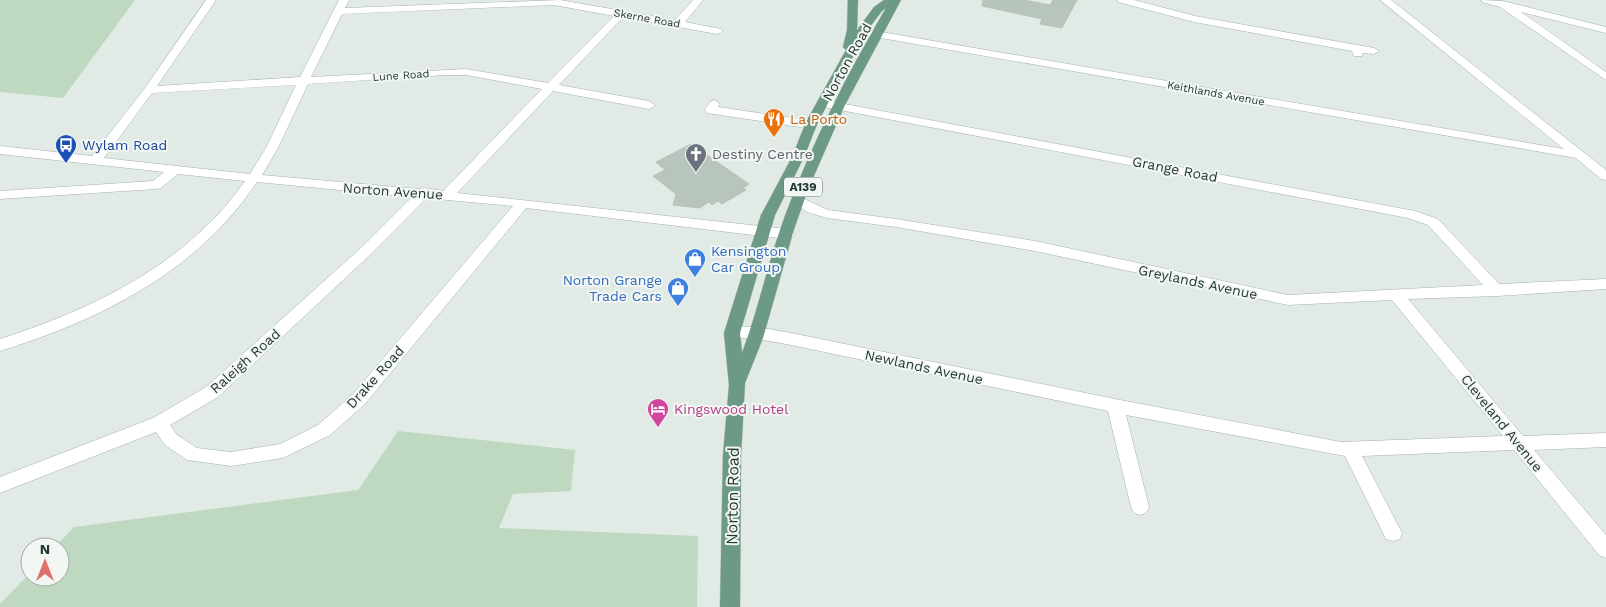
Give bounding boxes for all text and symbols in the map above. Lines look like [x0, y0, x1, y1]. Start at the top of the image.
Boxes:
street label: Skerne Road [612, 6, 681, 31]
street label: Norton Road [819, 21, 875, 103]
street label: Lune Road [372, 67, 430, 84]
street label: Keithlands Avenue [1166, 79, 1266, 108]
restaurant icon: La Porto [762, 107, 786, 138]
place label: La Porto [790, 111, 847, 127]
bus stop icon: Wylam Road [54, 133, 78, 164]
place label: Wylam Road [82, 137, 167, 153]
church icon: Destiny Centre [684, 142, 708, 173]
place label: Destiny Centre [712, 146, 813, 162]
street label: Grange Road [1131, 153, 1219, 185]
road number: A139 [784, 178, 822, 196]
street label: Norton Avenue [342, 180, 444, 202]
place label: Kensington Car Group [711, 243, 787, 275]
shop icon: Kensington Car Group [683, 247, 707, 278]
street label: Greylands Avenue [1137, 262, 1259, 302]
place label: Norton Grange Trade Cars [563, 272, 662, 304]
shop icon: Norton Grange Trade Cars [666, 276, 690, 307]
street label: Raleigh Road [207, 325, 283, 397]
street label: Drake Road [343, 343, 407, 411]
street label: Newlands Avenue [863, 347, 985, 387]
street label: Cleveland Avenue [1458, 371, 1546, 475]
hotel icon: Kingswood Hotel [646, 397, 670, 428]
place label: Kingswood Hotel [674, 401, 789, 417]
street label: Norton Road [722, 447, 743, 545]
north arrow [20, 537, 70, 587]
text: N [40, 541, 50, 557]

